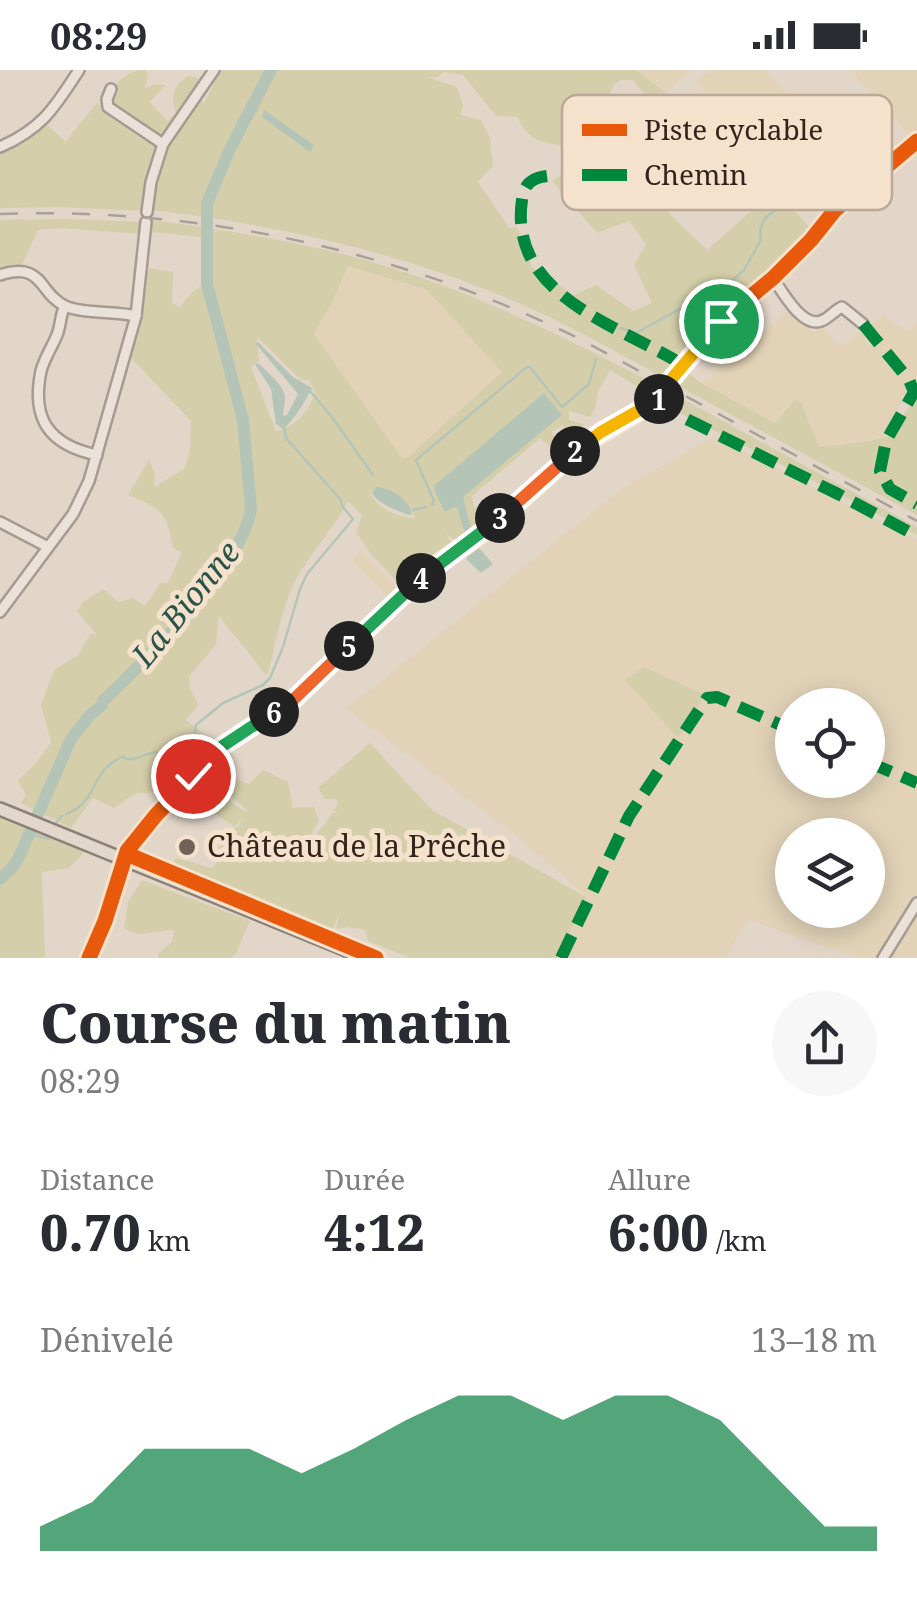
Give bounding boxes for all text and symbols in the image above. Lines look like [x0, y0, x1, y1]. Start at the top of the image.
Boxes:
text: 08:29 [50, 9, 147, 61]
legend [562, 95, 892, 210]
text: Piste cyclable [644, 110, 823, 148]
text: Chemin [644, 155, 747, 193]
pin [679, 279, 764, 364]
icon: arrive [694, 294, 749, 349]
pin: 1 [634, 374, 684, 424]
text: 1 [651, 380, 667, 418]
pin: 2 [550, 426, 600, 476]
text: 2 [567, 432, 583, 470]
pin: 3 [475, 493, 525, 543]
text: 3 [492, 499, 508, 537]
water label: La Bionne [120, 531, 249, 676]
pin: 4 [396, 553, 446, 603]
text: 4 [413, 559, 429, 597]
pin: 5 [324, 621, 374, 671]
text: 5 [341, 627, 357, 665]
pin: 6 [249, 687, 299, 737]
map controls [775, 688, 885, 928]
button: locate [775, 688, 885, 798]
text: 6 [266, 693, 282, 731]
pin [151, 734, 236, 819]
icon: check [166, 749, 221, 804]
button: layers [775, 818, 885, 928]
place label: Château de la Prêche [207, 825, 506, 866]
marker: Château de la Prêche [176, 836, 198, 858]
text: Course du matin [40, 984, 511, 1059]
button: share [772, 991, 877, 1096]
text: 08:29 [40, 1059, 121, 1102]
text: Distance [40, 1160, 154, 1198]
text: Durée [324, 1160, 405, 1198]
text: Allure [608, 1160, 691, 1198]
text: 0.70 [40, 1198, 141, 1266]
text: 4:12 [324, 1198, 425, 1266]
text: 6:00 [608, 1198, 709, 1266]
text: km [141, 1221, 191, 1259]
text: /km [709, 1221, 767, 1259]
text: Dénivelé [40, 1318, 174, 1361]
text: 13–18 m [751, 1318, 877, 1361]

